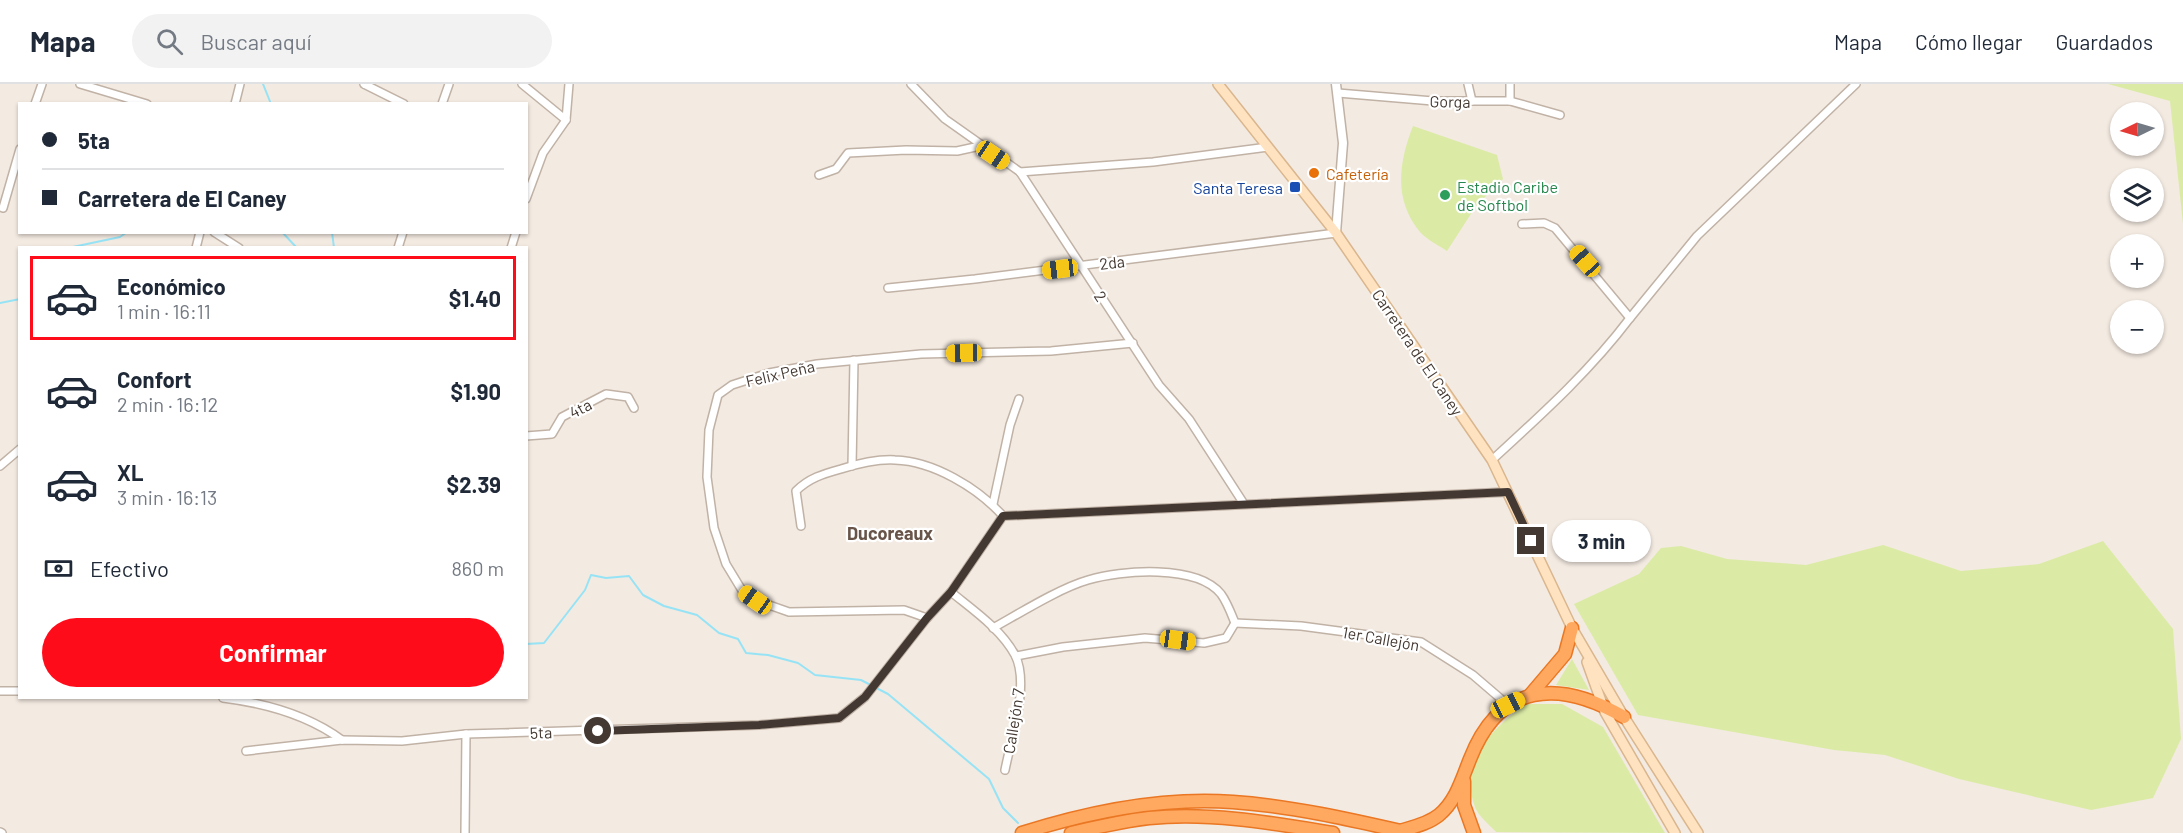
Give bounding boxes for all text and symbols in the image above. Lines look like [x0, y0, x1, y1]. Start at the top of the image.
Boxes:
search box [132, 14, 552, 68]
text: Mapa [30, 24, 96, 58]
icon: search [153, 25, 186, 58]
text: Buscar aquí [201, 28, 311, 54]
text: Mapa [1834, 29, 1882, 54]
text: Cómo llegar [1915, 29, 2022, 54]
text: Guardados [2055, 29, 2153, 54]
street label: Gorga [1429, 91, 1471, 111]
north arrow [2110, 102, 2164, 156]
map controls [2110, 102, 2164, 354]
text: 5ta [78, 127, 110, 153]
car [973, 137, 1013, 173]
place label: Cafetería [1326, 164, 1389, 183]
marker: Cafetería [1307, 166, 1321, 180]
button: layers [2110, 168, 2164, 222]
place label: Estadio Caribe de Softbol [1457, 177, 1558, 214]
place label: Santa Teresa [1193, 178, 1283, 197]
marker: Santa Teresa [1288, 180, 1302, 194]
text: Carretera de El Caney [78, 185, 287, 211]
marker: Estadio Caribe de Softbol [1438, 188, 1452, 202]
button: + [2110, 234, 2164, 288]
car [1566, 242, 1604, 280]
street label: 2da [1098, 251, 1126, 273]
car [1041, 258, 1079, 280]
icon: car [45, 271, 99, 325]
text: Económico [117, 273, 226, 299]
text: $1.40 [449, 285, 501, 311]
street label: Carretera de El Caney [1369, 285, 1468, 419]
street label: 2 [1091, 287, 1111, 305]
text: 1 min · 16:11 [117, 299, 211, 323]
button: − [2110, 300, 2164, 354]
car [946, 344, 982, 362]
street label: Felix Peña [744, 356, 816, 390]
icon: car [45, 364, 99, 418]
text: Confort [117, 366, 192, 392]
text: $1.90 [450, 378, 501, 404]
text: 2 min · 16:12 [117, 392, 218, 416]
street label: 4ta [565, 394, 595, 422]
icon: car [45, 457, 99, 511]
text: XL [117, 459, 143, 485]
text: $2.39 [447, 471, 501, 497]
text: 3 min · 16:13 [117, 485, 217, 509]
callout: 3 min [1552, 520, 1651, 562]
district label: Ducoreaux [847, 522, 933, 544]
route end [1517, 527, 1544, 554]
text: 3 min [1578, 529, 1625, 553]
icon: cash [42, 552, 75, 585]
text: Efectivo [90, 555, 169, 581]
text: 860 m [451, 556, 504, 580]
car [735, 582, 775, 618]
button: Confirmar [42, 618, 504, 687]
street label: 1er Callejón [1341, 622, 1421, 654]
car [1159, 629, 1197, 651]
street label: Callejón 7 [998, 687, 1028, 755]
car [1488, 689, 1528, 721]
route start [584, 717, 611, 744]
street label: 5ta [530, 722, 552, 742]

